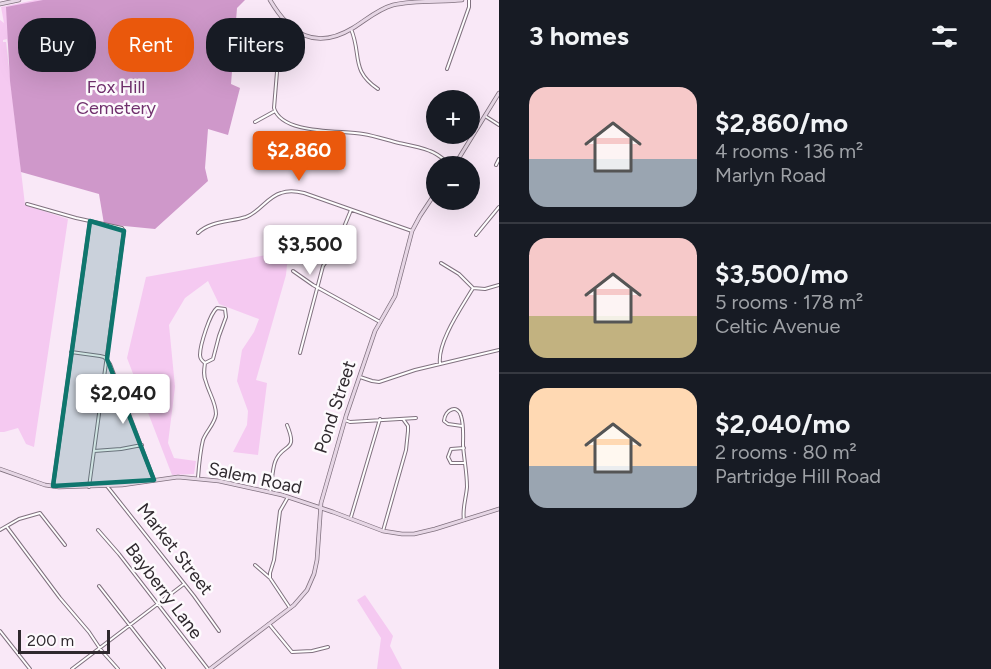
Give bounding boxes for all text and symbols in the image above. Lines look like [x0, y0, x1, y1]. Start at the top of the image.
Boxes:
chip: Buy [18, 18, 96, 72]
chip: Rent [108, 18, 194, 72]
chip: Filters [206, 18, 305, 72]
text: 3 homes [529, 20, 629, 52]
icon: filters [928, 20, 961, 53]
park label: Fox Hill Cemetery [76, 76, 157, 119]
map controls [426, 90, 480, 210]
button: + [426, 90, 480, 144]
text: $2,860/mo [715, 107, 848, 139]
icon: home [577, 111, 649, 183]
pin: $2,860 [250, 131, 348, 182]
text: $2,860 [267, 138, 331, 162]
text: 4 rooms · 136 m² [715, 139, 863, 163]
button: − [426, 156, 480, 210]
text: Marlyn Road [715, 163, 826, 187]
pin: $3,500 [261, 225, 359, 276]
text: $3,500 [278, 232, 342, 256]
text: $3,500/mo [715, 258, 848, 290]
icon: home [577, 262, 649, 334]
text: 5 rooms · 178 m² [715, 290, 863, 314]
text: Celtic Avenue [715, 314, 840, 338]
street label: Pond Street [310, 358, 360, 456]
pin: $2,040 [74, 374, 172, 425]
text: $2,040 [90, 381, 156, 405]
text: $2,040/mo [715, 408, 850, 440]
icon: home [577, 412, 649, 484]
text: 2 rooms · 80 m² [715, 440, 857, 464]
street label: Salem Road [206, 457, 304, 499]
text: Partridge Hill Road [715, 464, 881, 488]
street label: Market Street [132, 499, 218, 599]
street label: Bayberry Lane [121, 539, 207, 643]
scale bar [18, 627, 110, 654]
text: 200 m [27, 631, 74, 650]

